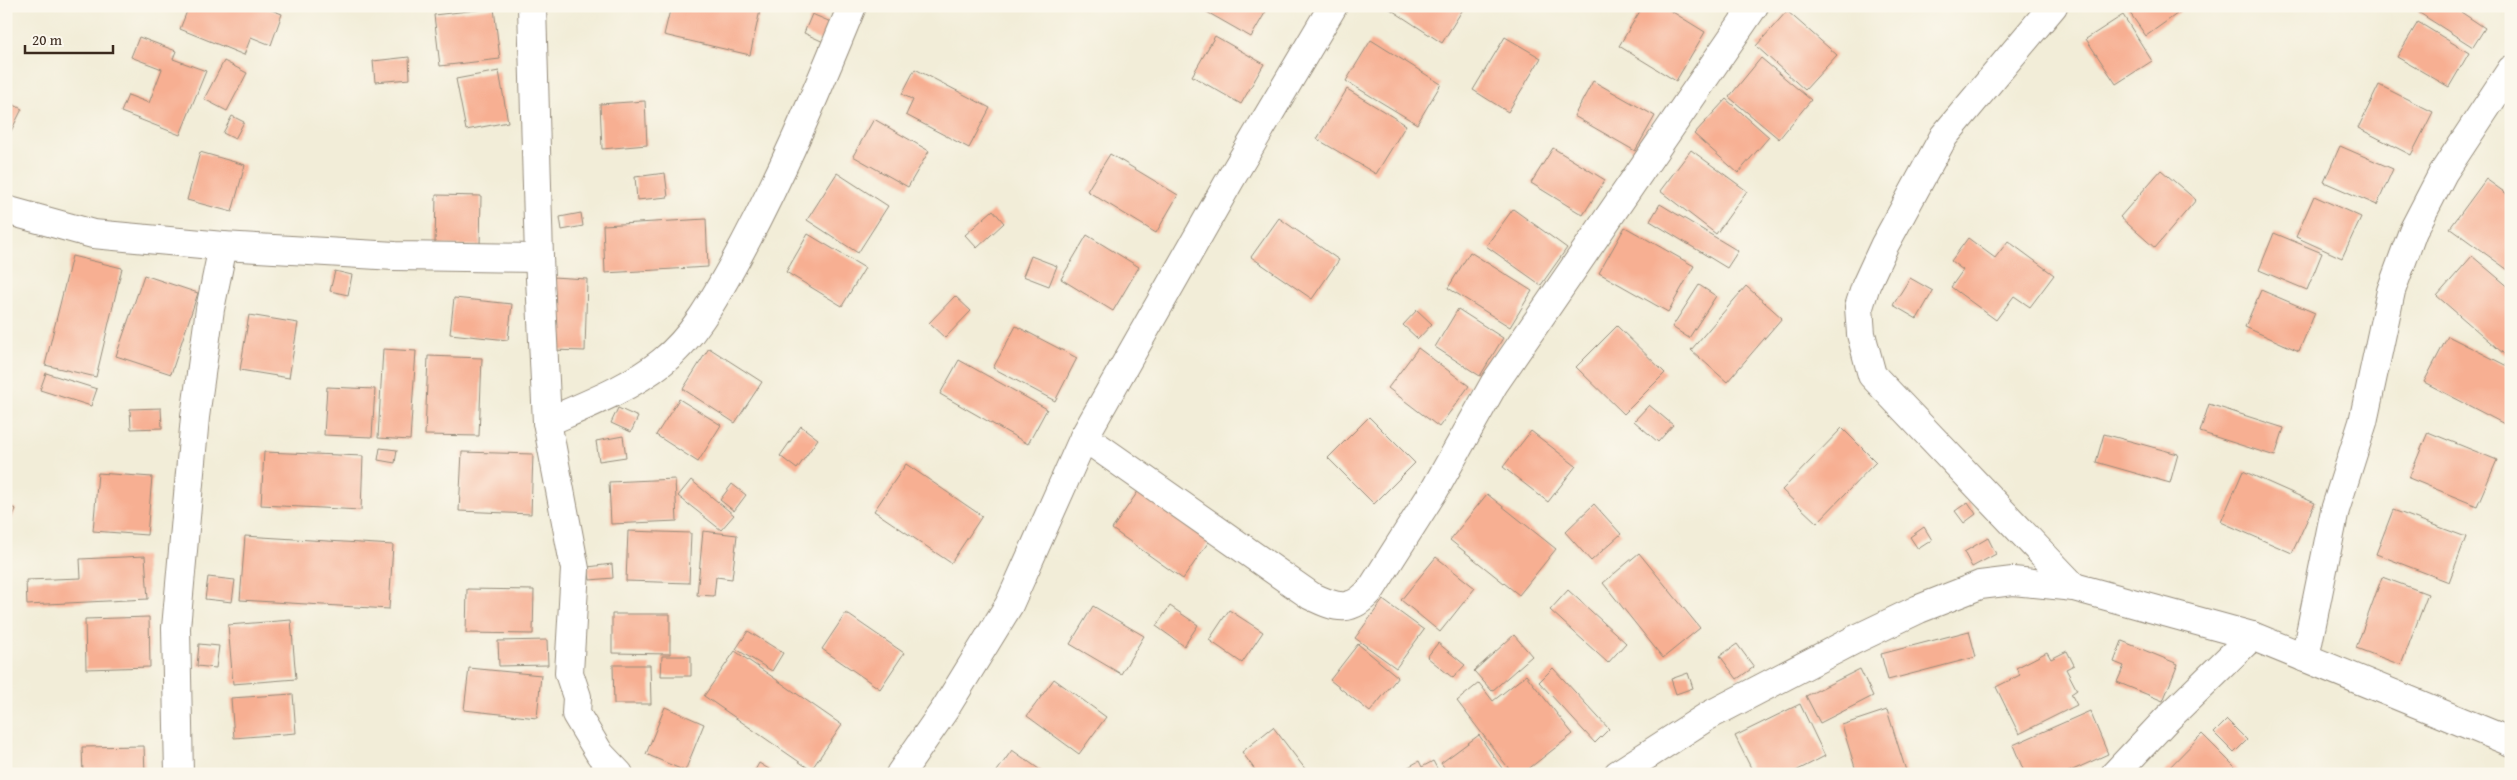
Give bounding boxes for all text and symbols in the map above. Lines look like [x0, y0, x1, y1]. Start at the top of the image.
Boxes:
scale bar [25, 22, 112, 54]
text: 20 m [32, 29, 63, 50]

